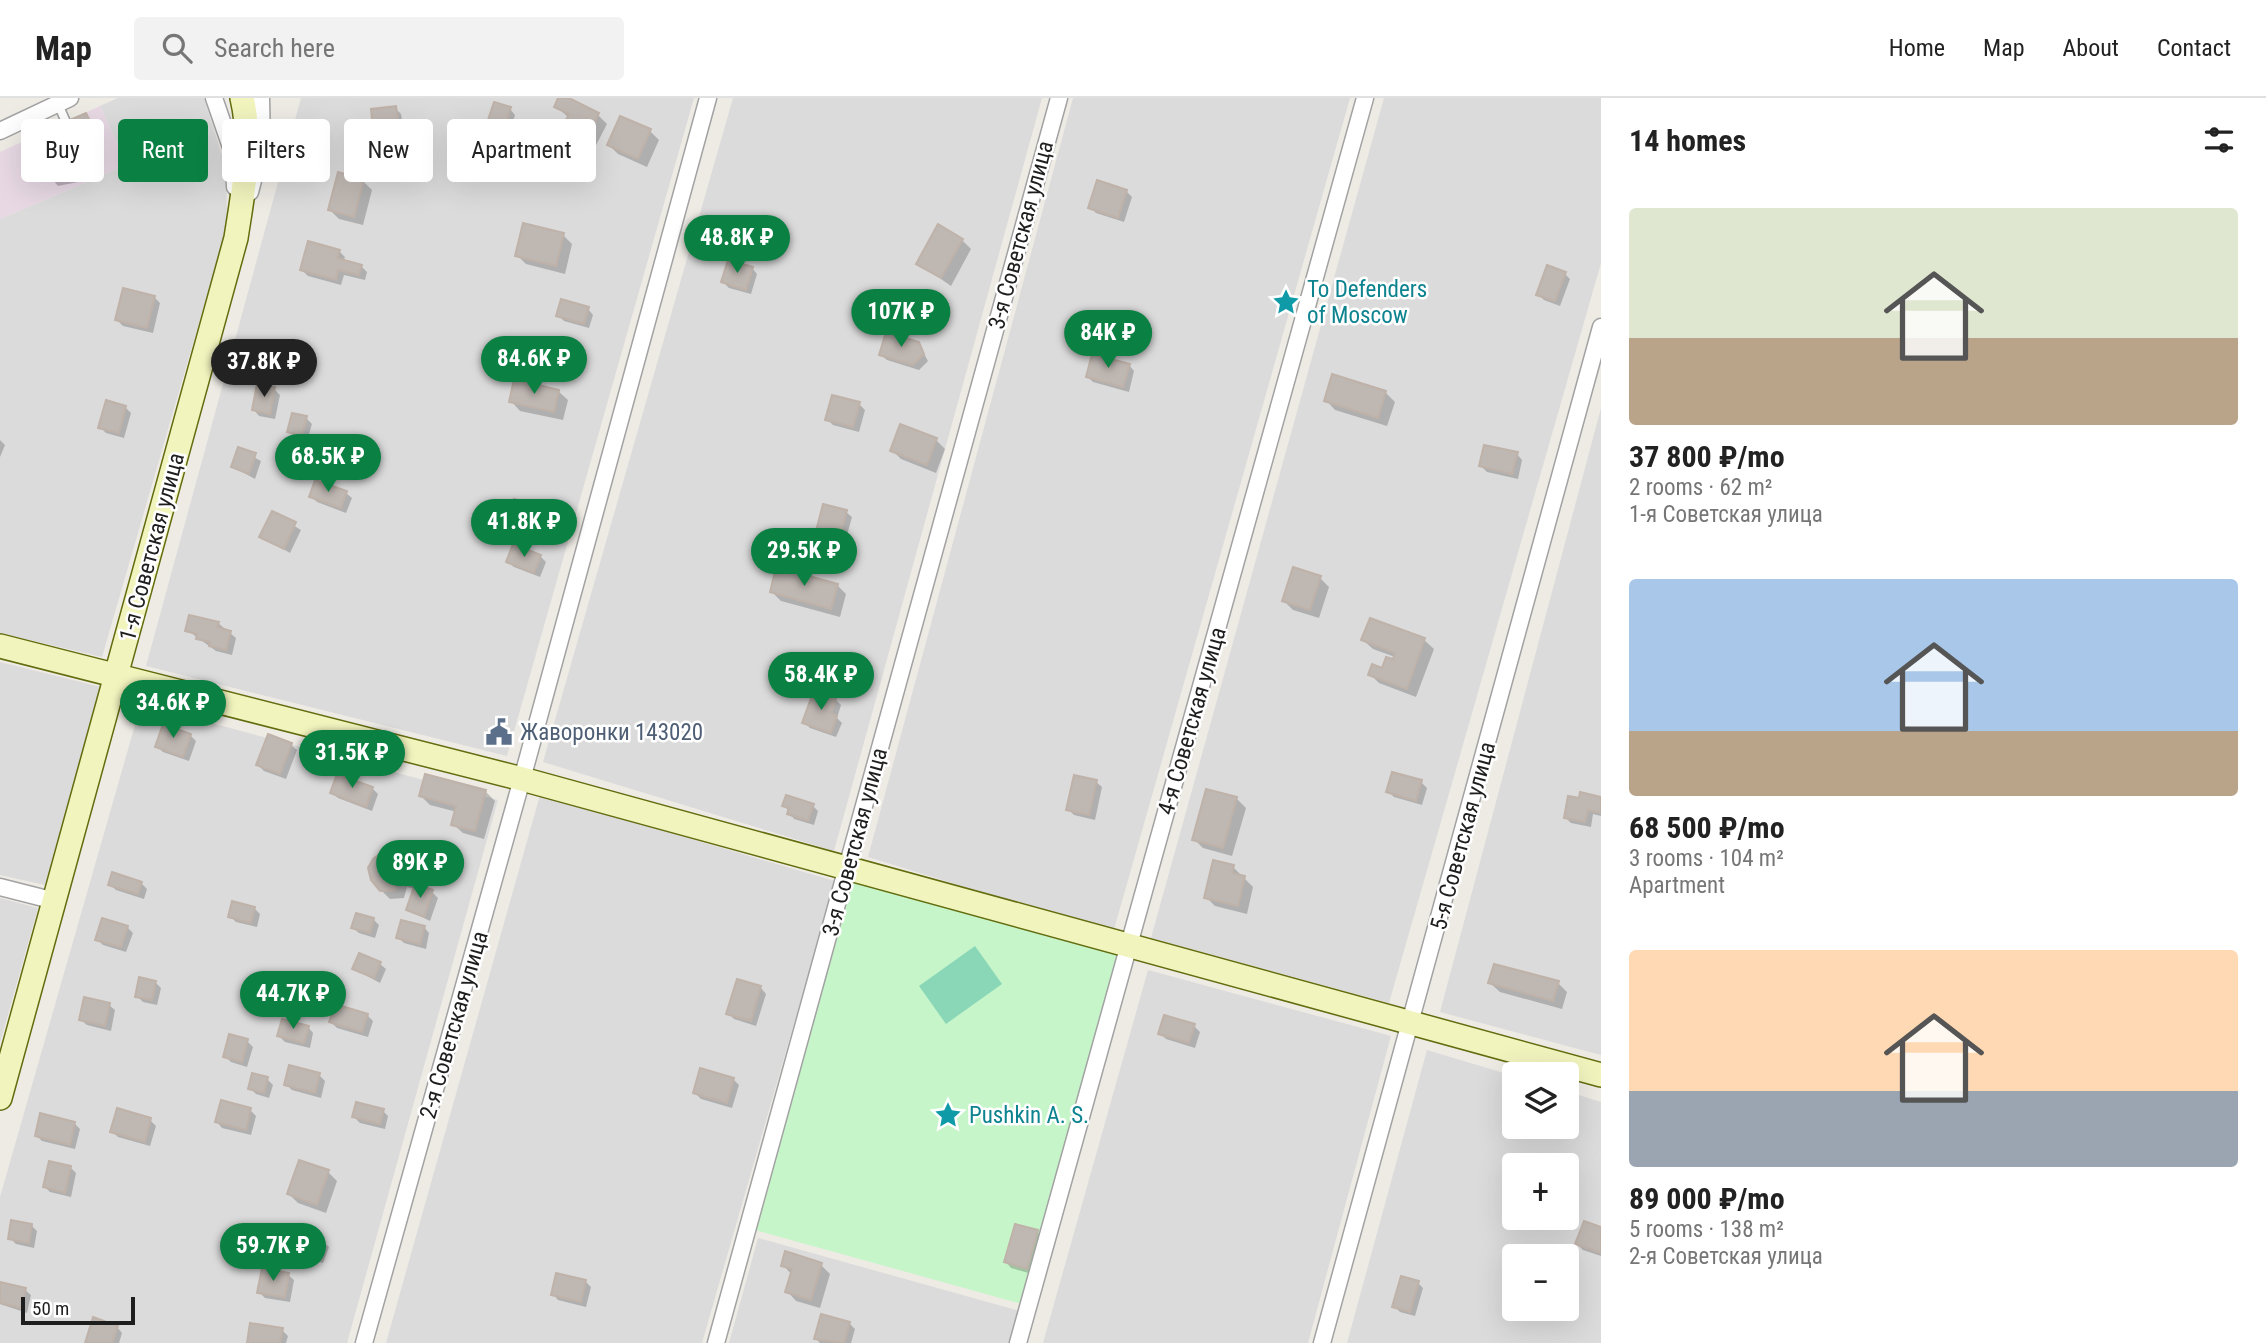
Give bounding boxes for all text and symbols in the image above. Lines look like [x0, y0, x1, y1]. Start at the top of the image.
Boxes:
search box [134, 17, 624, 80]
text: Map [35, 29, 92, 68]
icon: search [158, 29, 196, 67]
text: Search here [214, 33, 335, 63]
text: Home [1889, 34, 1945, 62]
text: Map [1983, 34, 2025, 62]
text: About [2063, 34, 2119, 62]
text: Contact [2157, 34, 2231, 62]
chip: Buy [21, 119, 104, 182]
chip: Rent [118, 119, 208, 182]
chip: Filters [222, 119, 330, 182]
chip: New [344, 119, 433, 182]
chip: Apartment [447, 119, 596, 182]
icon: filters [2200, 121, 2238, 159]
text: 14 homes [1629, 123, 1746, 158]
street label: 3-я Советская улица [983, 138, 1059, 332]
pin: 48.8K ₽ [672, 216, 802, 275]
text: 48.8K ₽ [700, 224, 774, 251]
icon: home [1871, 253, 1997, 379]
place label: To Defenders of Moscow [1307, 276, 1427, 329]
place icon: To Defenders of Moscow [1271, 287, 1301, 317]
pin: 107K ₽ [844, 289, 958, 349]
text: 107K ₽ [867, 298, 935, 325]
pin: 84K ₽ [1059, 310, 1157, 370]
text: 84K ₽ [1080, 319, 1136, 346]
pin: 84.6K ₽ [469, 336, 599, 396]
pin: 37.8K ₽ [199, 340, 329, 399]
text: 84.6K ₽ [497, 345, 571, 372]
text: 37.8K ₽ [227, 348, 301, 375]
pin: 68.5K ₽ [263, 434, 393, 494]
text: 37 800 ₽/mo [1629, 439, 1785, 474]
text: 68.5K ₽ [291, 443, 365, 470]
street label: 1-я Советская улица [114, 450, 190, 644]
text: 2 rooms · 62 m² [1629, 474, 1772, 501]
pin: 41.8K ₽ [459, 500, 589, 559]
text: 1-я Советская улица [1629, 501, 1823, 528]
text: 41.8K ₽ [487, 508, 561, 535]
pin: 29.5K ₽ [739, 528, 869, 588]
text: 29.5K ₽ [767, 537, 841, 564]
street label: 4-я Советская улица [1152, 624, 1232, 818]
icon: home [1871, 624, 1997, 750]
pin: 58.4K ₽ [756, 652, 886, 712]
text: 58.4K ₽ [784, 661, 858, 688]
pin: 34.6K ₽ [108, 680, 238, 740]
text: 34.6K ₽ [136, 689, 210, 716]
public building icon: Жаворонки 143020 [484, 717, 514, 747]
place label: Жаворонки 143020 [520, 719, 703, 746]
pin: 31.5K ₽ [287, 730, 417, 790]
text: 31.5K ₽ [315, 739, 389, 766]
street label: 5-я Советская улица [1425, 739, 1501, 933]
street label: 3-я Советская улица [817, 745, 893, 939]
text: 68 500 ₽/mo [1629, 810, 1785, 845]
pin: 89K ₽ [371, 840, 469, 900]
text: 3 rooms · 104 m² [1629, 845, 1784, 872]
text: 89K ₽ [392, 849, 448, 876]
text: Apartment [1629, 872, 1725, 899]
street label: 2-я Советская улица [414, 928, 494, 1122]
pin: 44.7K ₽ [228, 972, 358, 1031]
text: 44.7K ₽ [256, 980, 330, 1007]
icon: home [1871, 995, 1997, 1121]
map controls [1502, 1062, 1579, 1321]
button: layers [1502, 1062, 1579, 1139]
place icon: Pushkin A. S. [933, 1100, 963, 1130]
place label: Pushkin A. S. [969, 1102, 1089, 1129]
button: + [1502, 1153, 1579, 1230]
text: 89 000 ₽/mo [1629, 1181, 1785, 1216]
text: 5 rooms · 138 m² [1629, 1216, 1784, 1243]
pin: 59.7K ₽ [208, 1224, 338, 1283]
text: 59.7K ₽ [236, 1232, 310, 1259]
text: 2-я Советская улица [1629, 1243, 1823, 1270]
button: − [1502, 1244, 1579, 1321]
scale bar [21, 1294, 135, 1326]
text: 50 m [32, 1297, 69, 1320]

